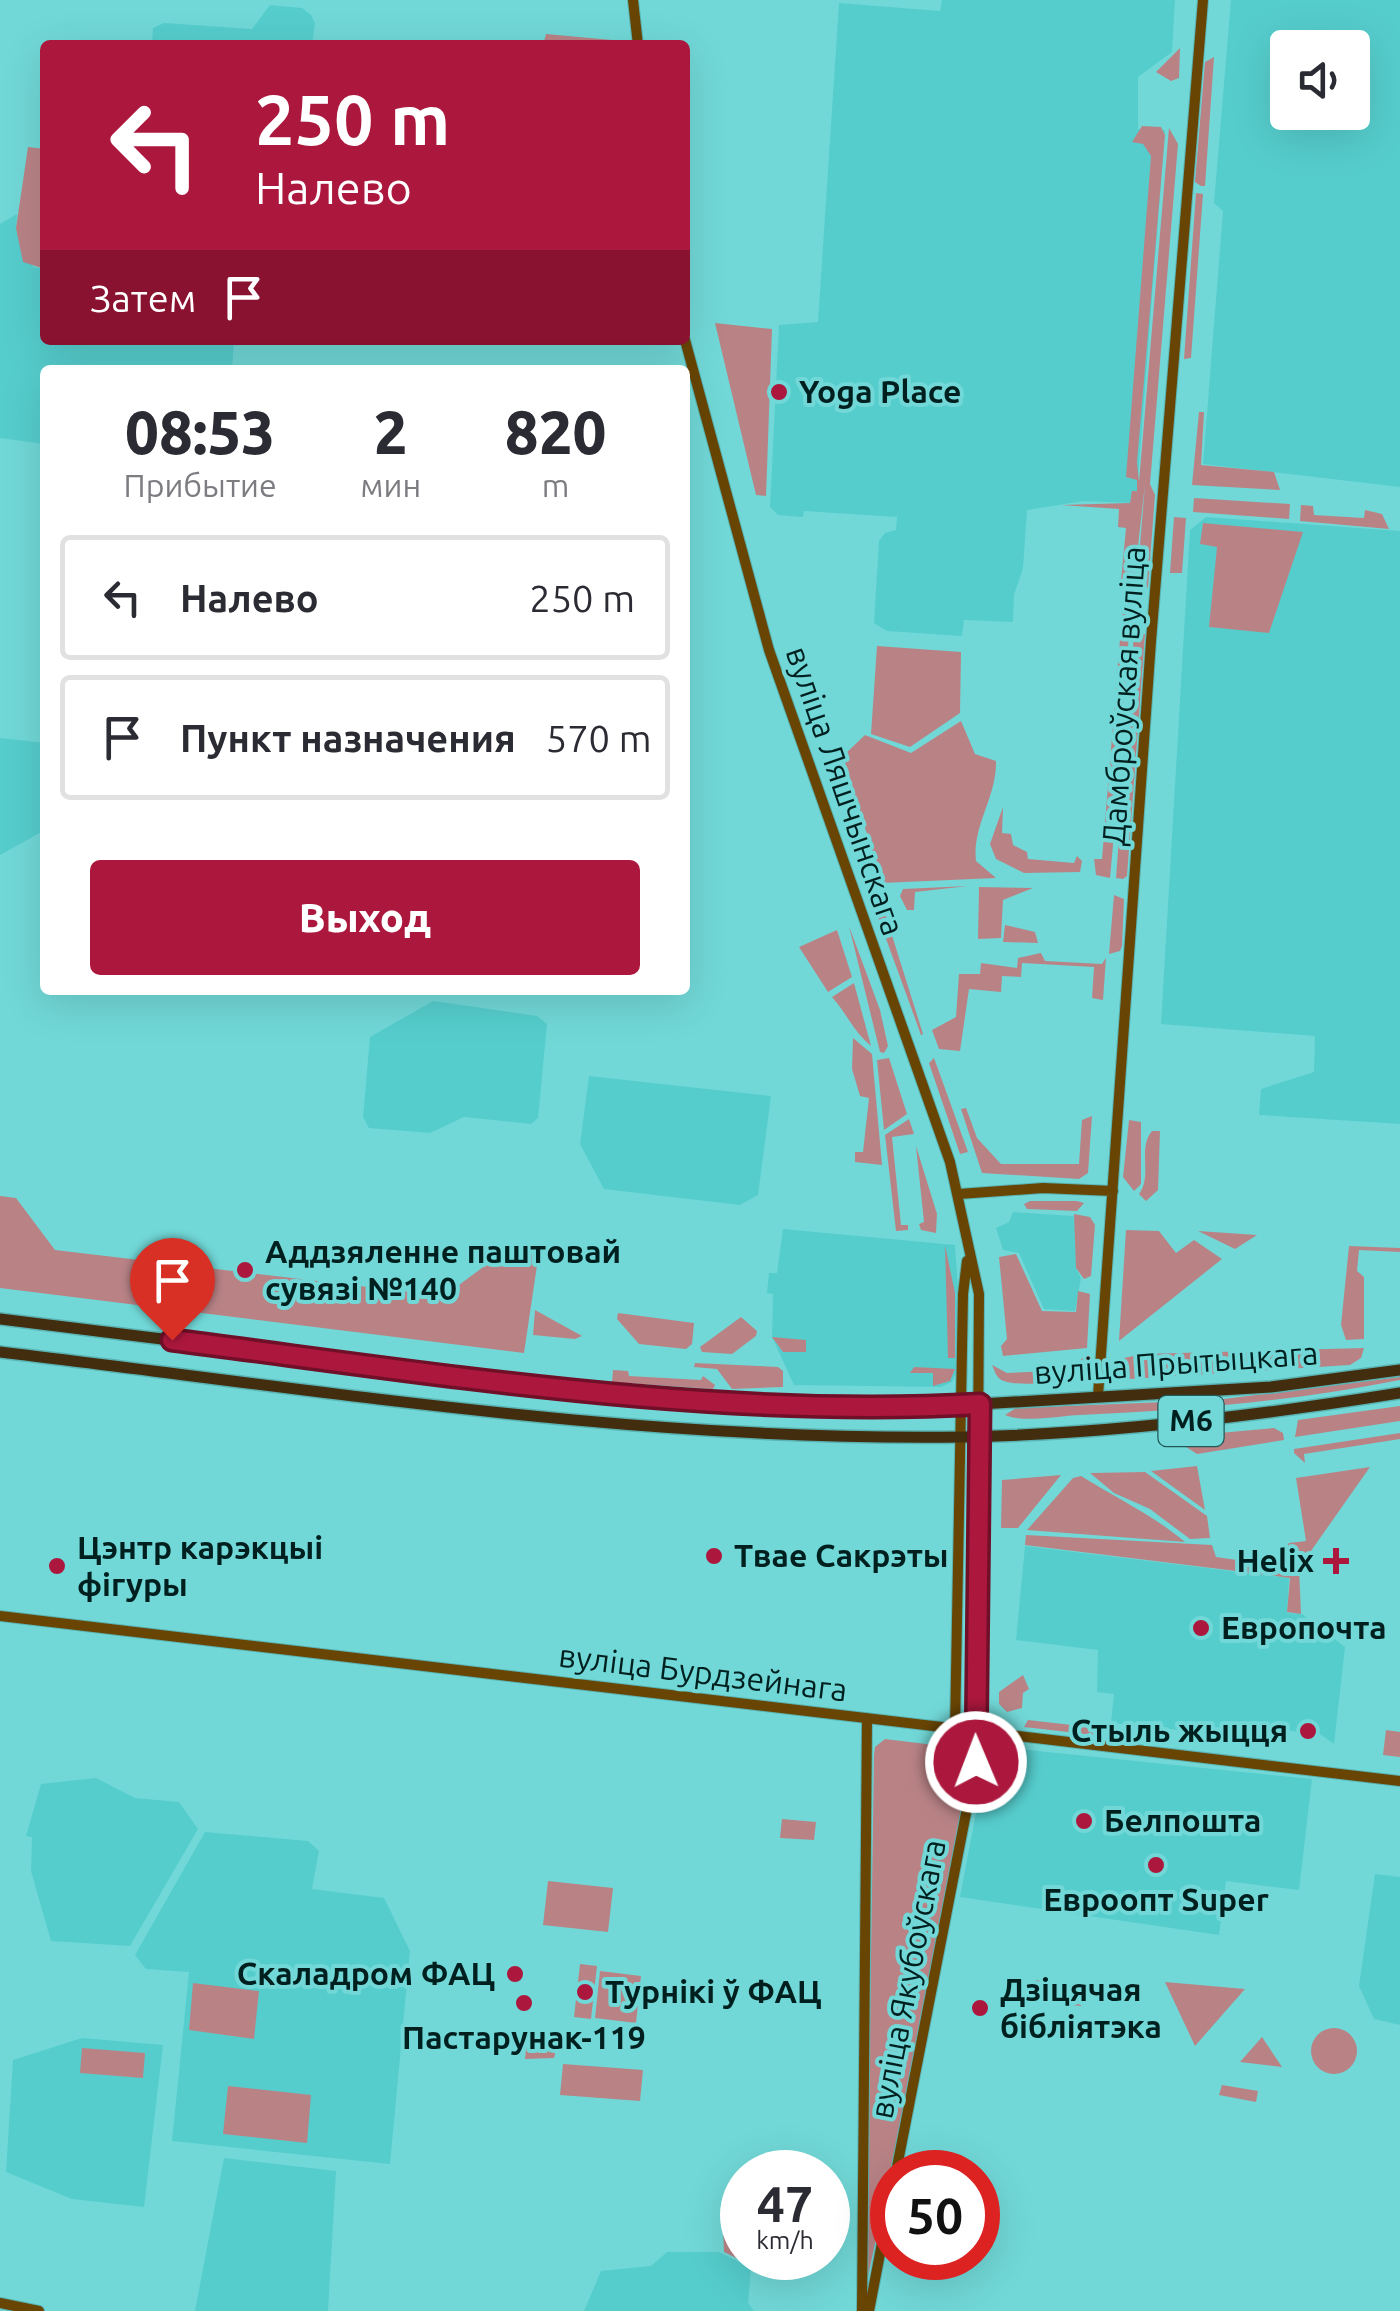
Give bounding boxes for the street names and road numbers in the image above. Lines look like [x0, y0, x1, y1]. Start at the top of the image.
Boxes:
street label: Дамброўская вуліца [1095, 545, 1151, 847]
street label: вуліца Ляшчынскага [780, 642, 912, 940]
street label: вуліца Прытыцкага [1033, 1334, 1319, 1390]
road number: М6 [1158, 1396, 1224, 1446]
street label: вуліца Бурдзейнага [557, 1636, 849, 1708]
street label: вуліца Якубоўскага [862, 1836, 952, 2121]

